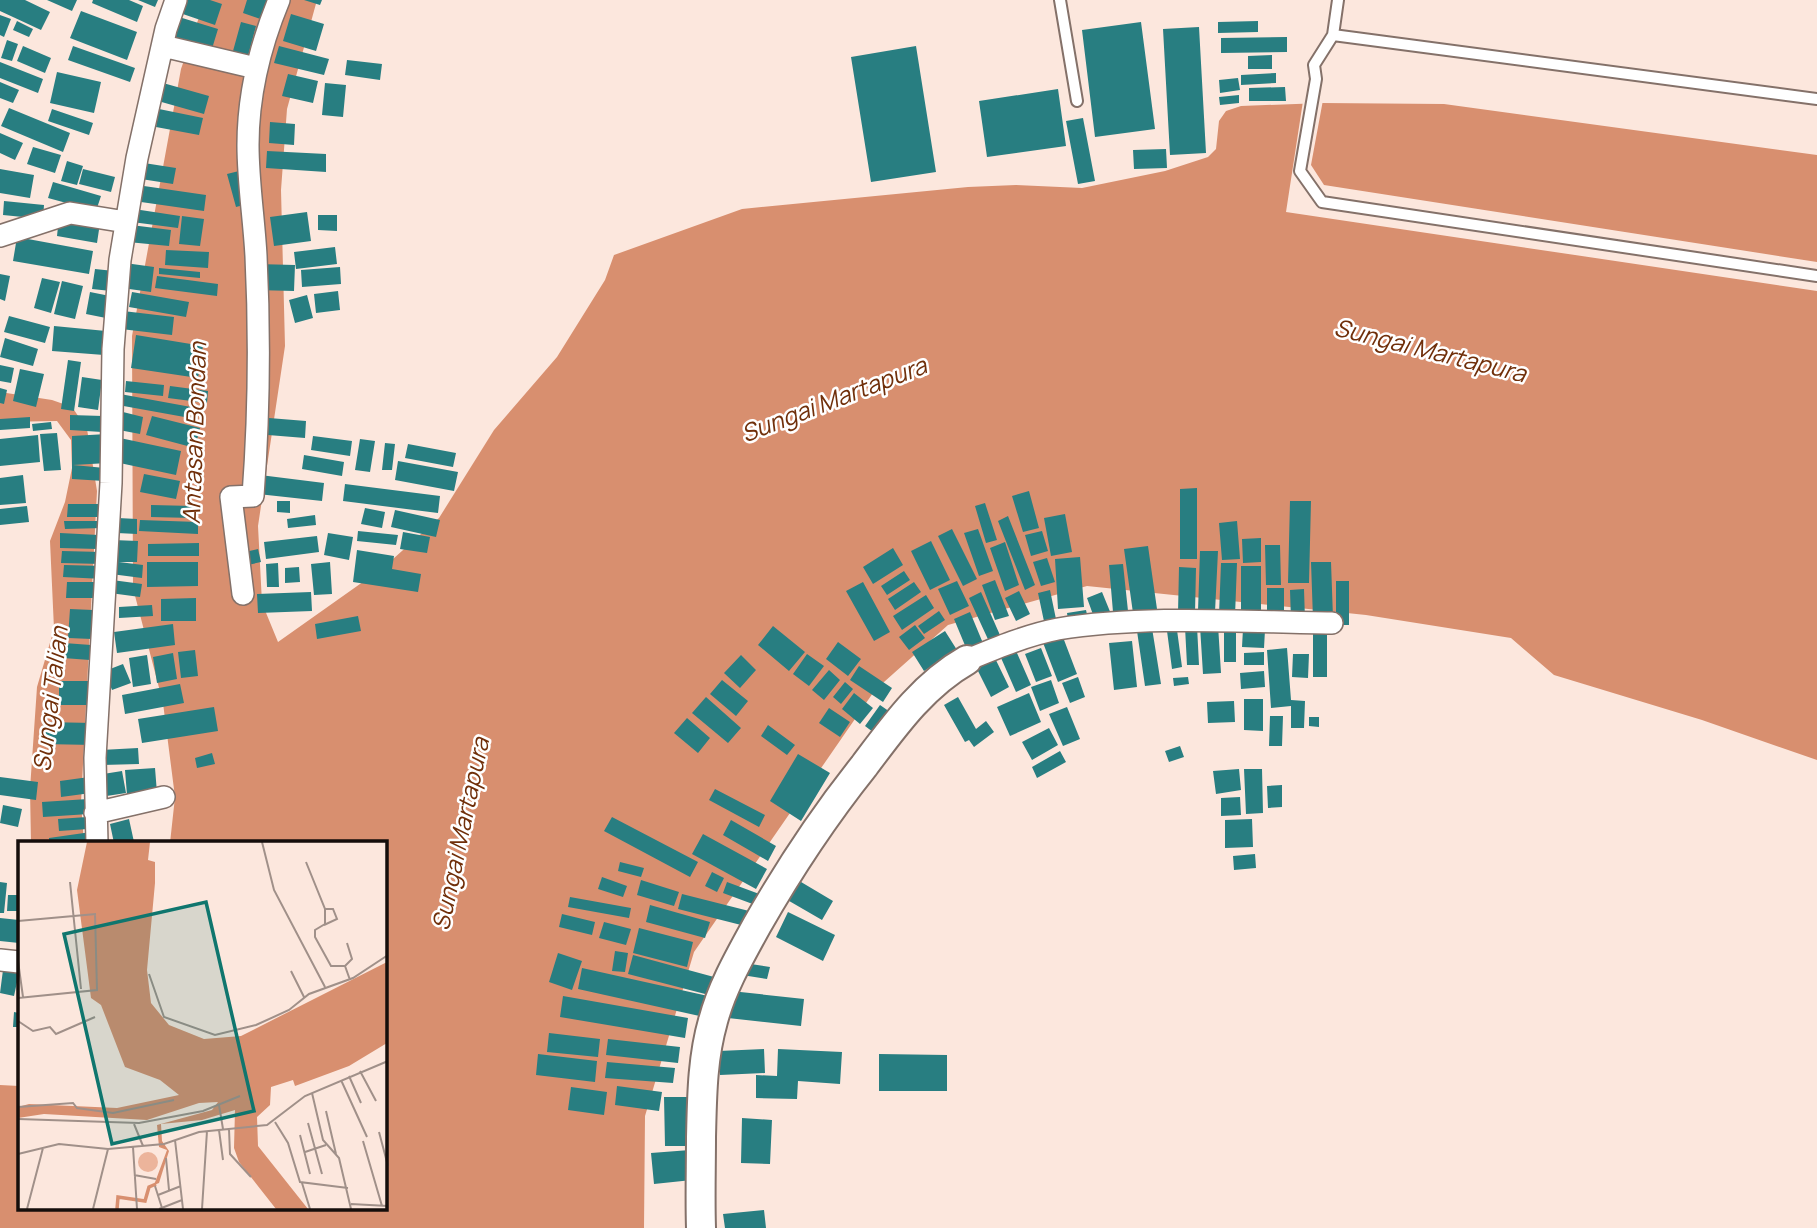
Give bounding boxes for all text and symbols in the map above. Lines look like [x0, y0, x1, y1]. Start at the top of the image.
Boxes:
water label: Sungai Martapura [1331, 310, 1531, 390]
water label: Antasan Bondan [174, 341, 213, 525]
water label: Sungai Martapura [736, 347, 933, 449]
water label: Sungai Talian [24, 624, 75, 773]
water label: Sungai Martapura [423, 733, 496, 933]
inset map [18, 841, 387, 1210]

